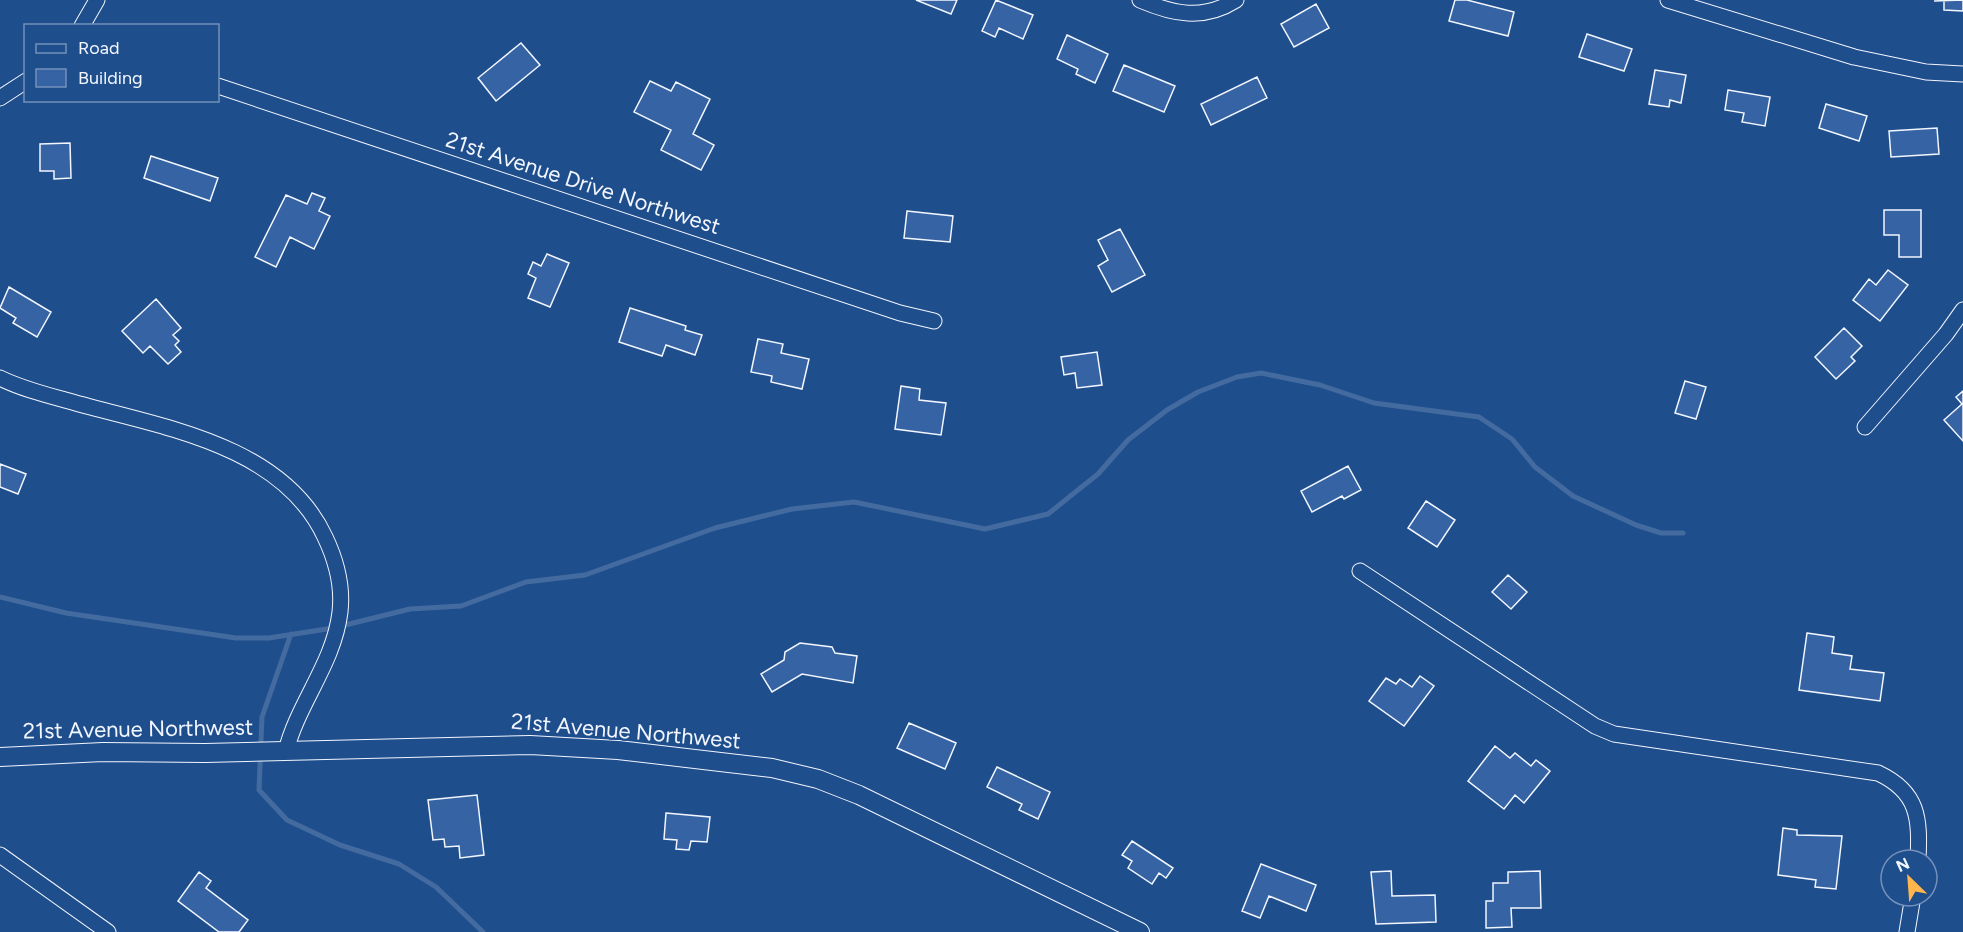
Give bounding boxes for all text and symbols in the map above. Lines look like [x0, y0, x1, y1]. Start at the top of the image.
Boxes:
legend [24, 24, 219, 102]
text: Road [78, 37, 119, 59]
text: Building [78, 67, 143, 89]
street label: 21st Avenue Drive Northwest [442, 126, 724, 240]
street label: 21st Avenue Northwest [510, 708, 742, 754]
street label: 21st Avenue Northwest [23, 713, 253, 745]
north arrow [1879, 848, 1939, 908]
text: N [1893, 854, 1912, 876]

